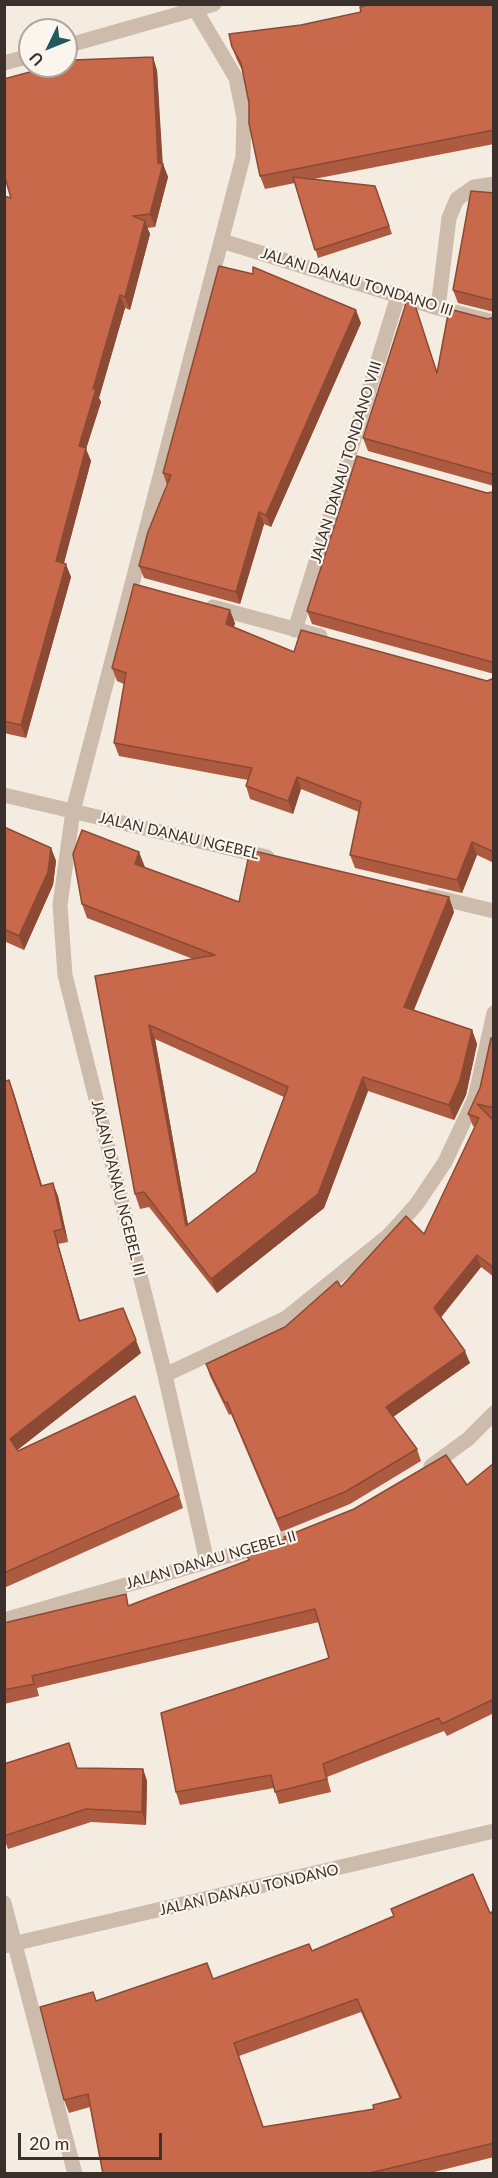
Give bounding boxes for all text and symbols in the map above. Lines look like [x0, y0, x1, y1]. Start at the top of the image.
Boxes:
north arrow [18, 18, 78, 78]
text: U [25, 48, 47, 70]
street label: JALAN DANAU TONDANO III [259, 244, 455, 320]
street label: JALAN DANAU TONDANO VIII [307, 359, 385, 565]
street label: JALAN DANAU NGEBEL [97, 809, 261, 863]
street label: JALAN DANAU NGEBEL III [87, 1098, 149, 1278]
street label: JALAN DANAU NGEBEL II [124, 1527, 298, 1593]
street label: JALAN DANAU TONDANO [158, 1861, 340, 1919]
scale bar [21, 2121, 165, 2159]
text: 20 m [29, 2132, 69, 2154]

